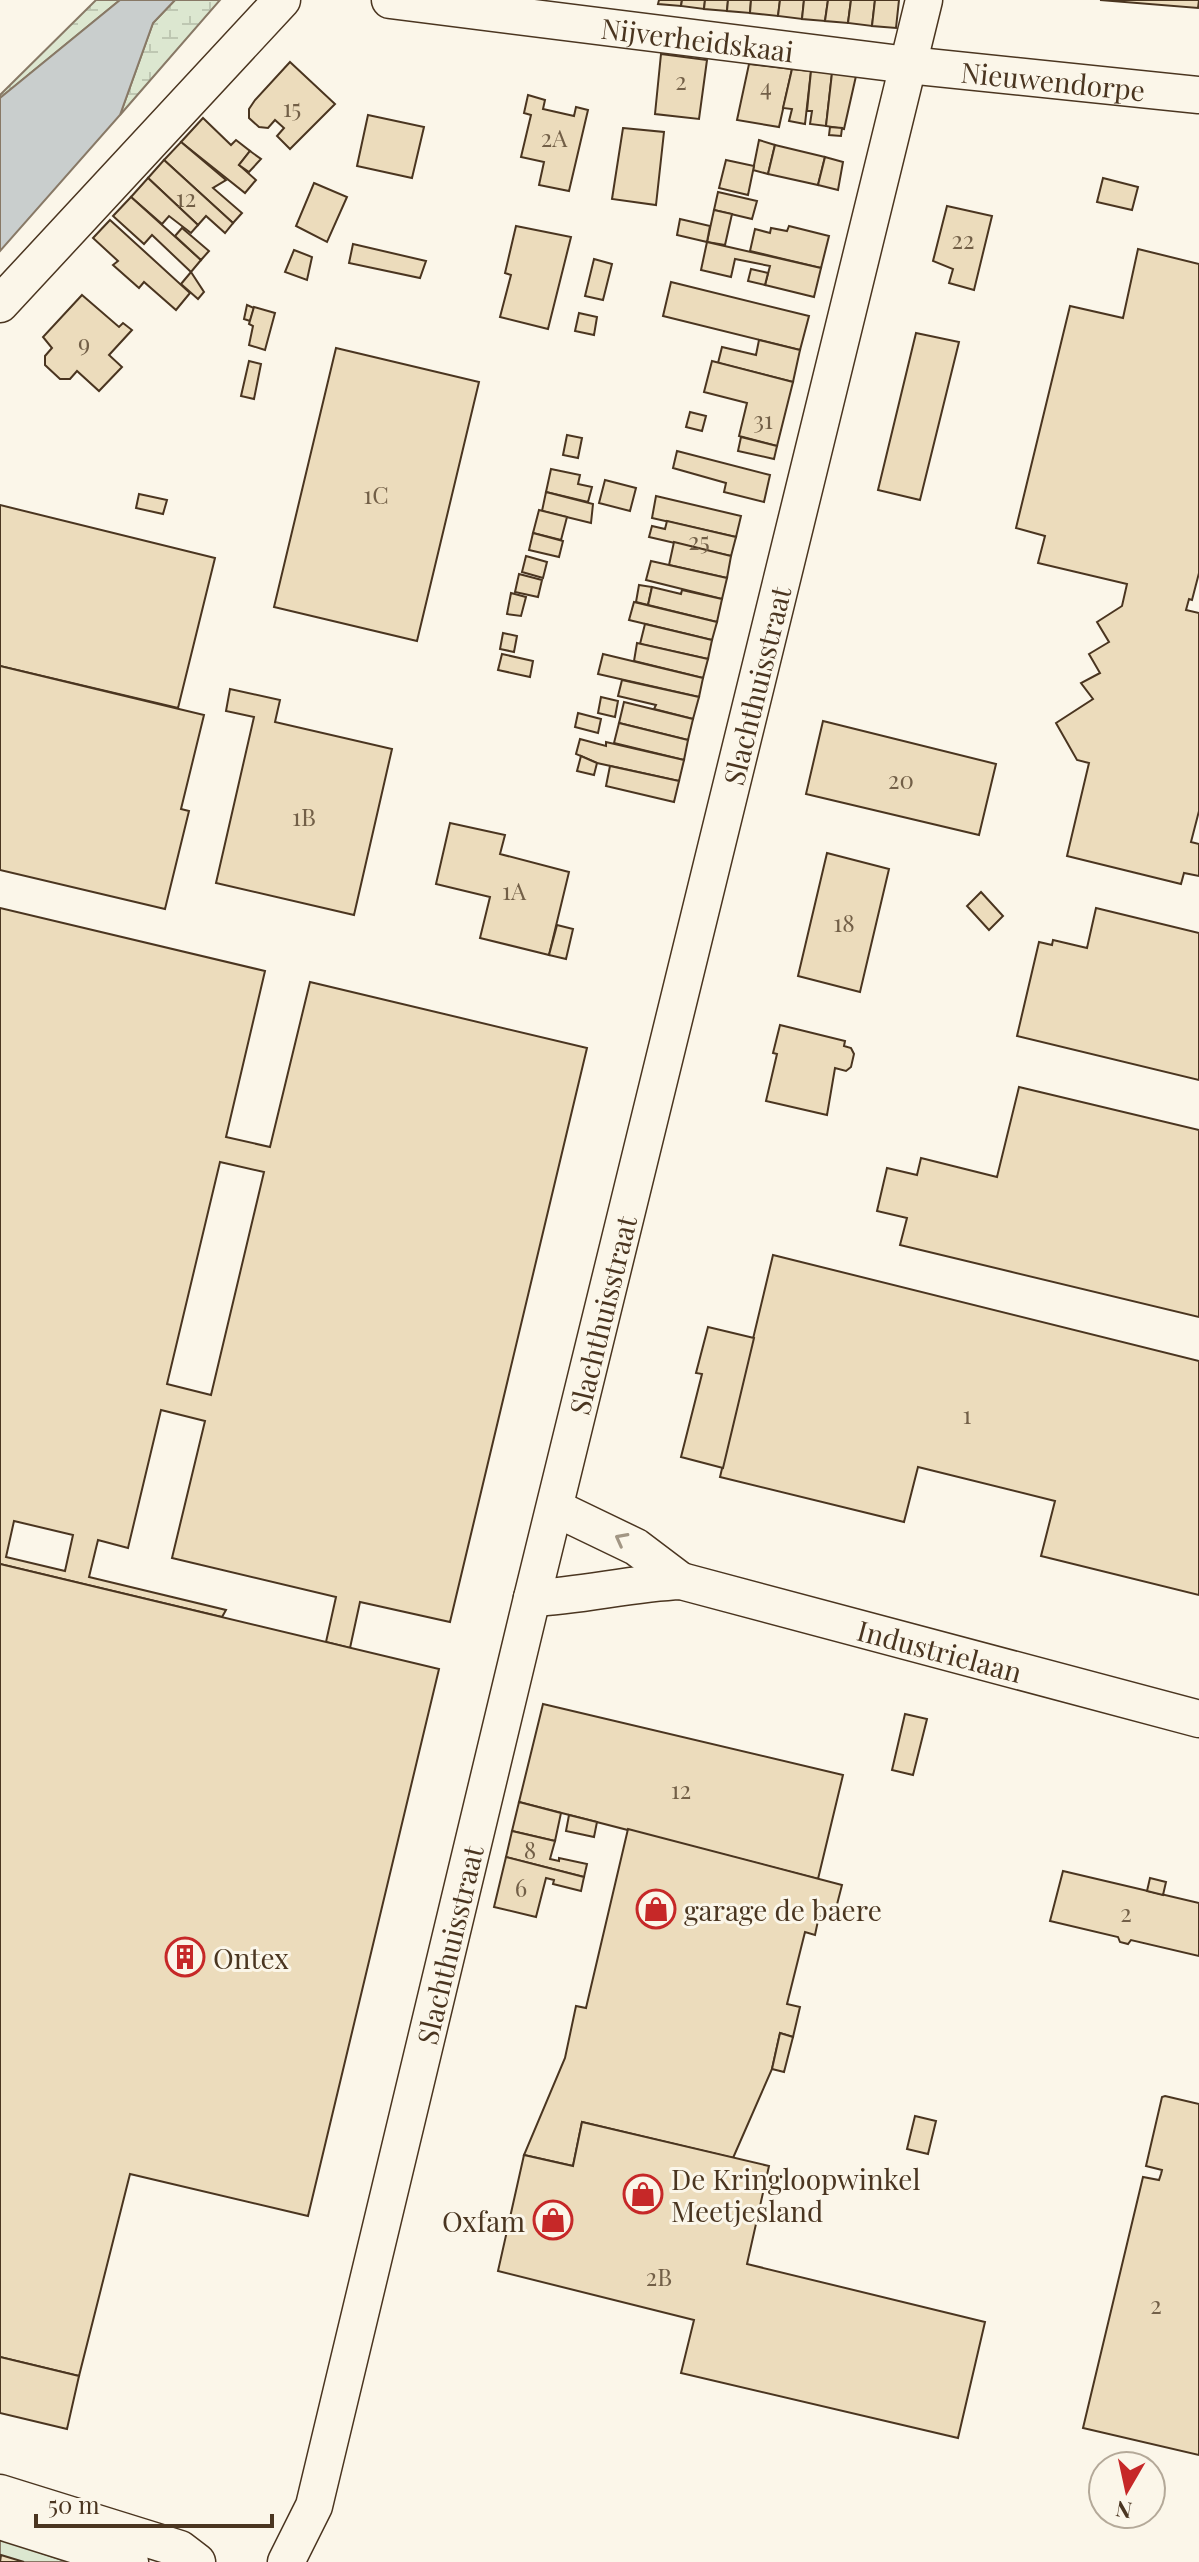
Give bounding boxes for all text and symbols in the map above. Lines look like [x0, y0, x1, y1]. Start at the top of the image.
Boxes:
street label: Nijverheidskaai [599, 8, 796, 69]
street label: Nieuwendorpe [959, 52, 1147, 108]
house number: 2 [675, 64, 687, 96]
house number: 4 [760, 70, 772, 102]
house number: 15 [283, 91, 301, 123]
house number: 2A [541, 121, 568, 153]
house number: 12 [176, 181, 196, 213]
house number: 22 [952, 223, 975, 255]
house number: 9 [78, 326, 90, 358]
house number: 31 [753, 403, 773, 435]
house number: 1C [363, 478, 389, 510]
house number: 25 [688, 524, 710, 556]
street label: Slachthuisstraat [714, 581, 798, 789]
house number: 20 [888, 763, 914, 795]
house number: 1B [292, 800, 316, 832]
house number: 1A [502, 874, 527, 906]
house number: 18 [833, 906, 855, 938]
street label: Slachthuisstraat [559, 1211, 644, 1418]
house number: 1 [963, 1398, 972, 1430]
one-way arrow [615, 1533, 630, 1548]
street label: Industrielaan [854, 1610, 1026, 1690]
house number: 12 [671, 1773, 691, 1805]
house number: 8 [524, 1833, 536, 1865]
street label: Slachthuisstraat [407, 1840, 491, 2048]
house number: 6 [515, 1871, 527, 1903]
shop icon: garage de baere [635, 1888, 677, 1930]
place label: garage de baere [684, 1891, 882, 1928]
house number: 2 [1120, 1896, 1132, 1928]
building icon: Ontex [164, 1936, 206, 1978]
place label: Ontex [213, 1939, 289, 1976]
place label: De Kringloopwinkel Meetjesland [671, 2160, 920, 2229]
shop icon: De Kringloopwinkel Meetjesland [622, 2173, 664, 2215]
shop icon: Oxfam [532, 2199, 574, 2241]
place label: Oxfam [442, 2202, 525, 2239]
house number: 2B [646, 2260, 672, 2292]
house number: 2 [1150, 2288, 1162, 2320]
north arrow [1087, 2450, 1167, 2530]
scale bar [36, 2478, 272, 2528]
text: 50 m [48, 2488, 100, 2520]
text: N [1113, 2495, 1134, 2527]

